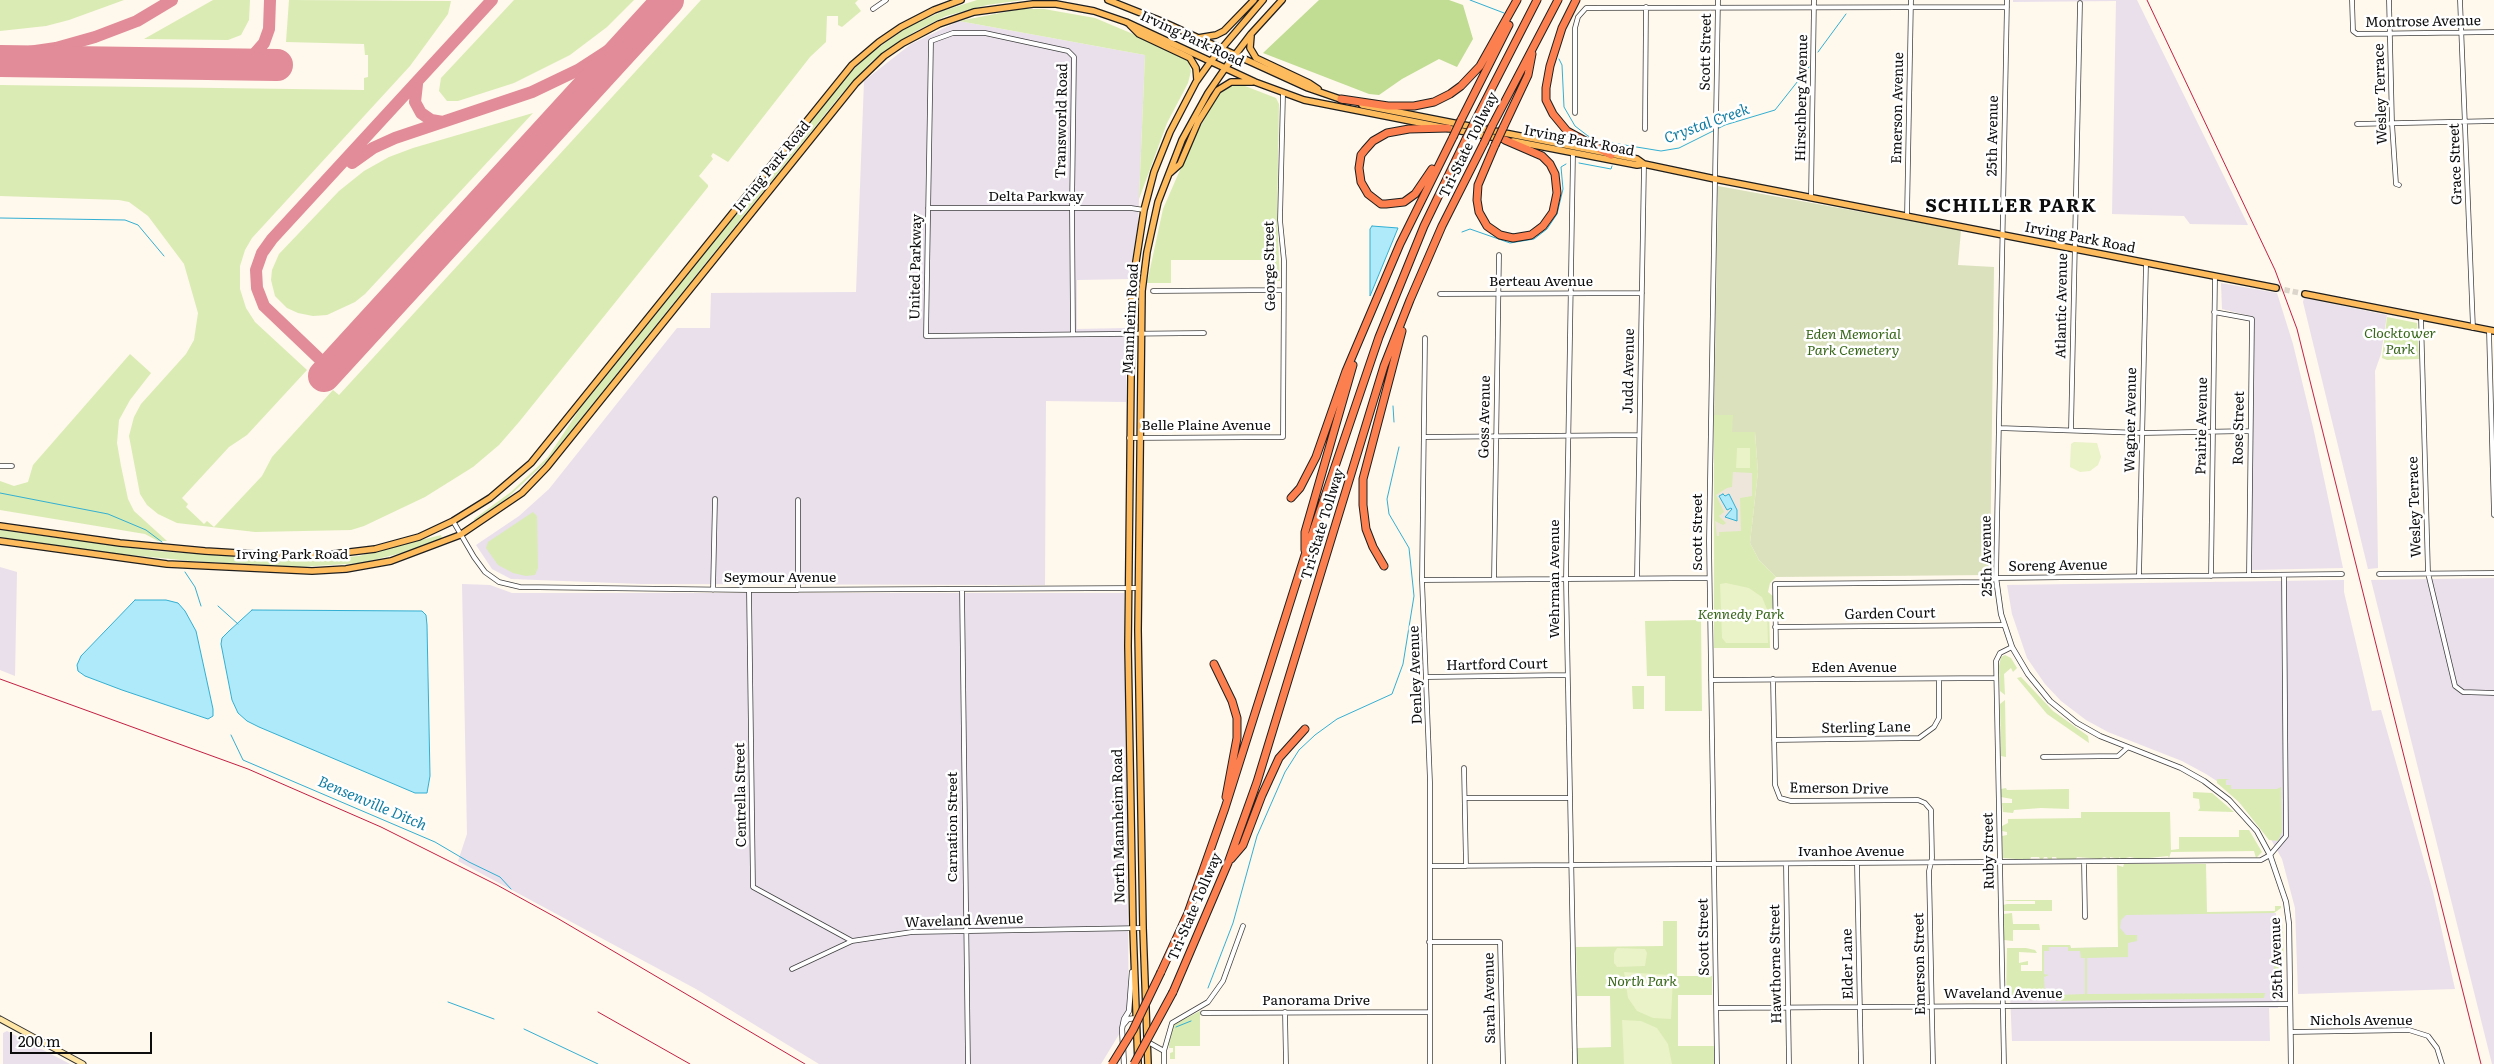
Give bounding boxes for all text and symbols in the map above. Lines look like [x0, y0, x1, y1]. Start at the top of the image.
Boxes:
street label: Irving Park Road [1137, 8, 1247, 70]
street label: Scott Street [1697, 13, 1715, 91]
street label: Montrose Avenue [2365, 13, 2481, 31]
street label: Hirschberg Avenue [1792, 34, 1812, 162]
street label: Wesley Terrace [2371, 43, 2391, 145]
street label: Emerson Avenue [1889, 52, 1907, 164]
street label: Transworld Road [1053, 63, 1071, 179]
street label: Tri-State Tollway [1436, 89, 1502, 201]
street label: 25th Avenue [1984, 95, 2002, 177]
water label: Crystal Creek [1662, 100, 1752, 148]
street label: Irving Park Road [730, 118, 814, 216]
street label: Irving Park Road [1522, 122, 1636, 160]
street label: Grace Street [2446, 123, 2466, 205]
street label: Delta Parkway [988, 189, 1084, 205]
district label: SCHILLER PARK [1924, 195, 2098, 217]
street label: United Parkway [907, 214, 925, 320]
street label: Irving Park Road [2023, 219, 2137, 257]
street label: George Street [1261, 221, 1279, 311]
street label: Atlantic Avenue [2053, 253, 2071, 359]
street label: Mannheim Road [1120, 263, 1142, 375]
street label: Berteau Avenue [1489, 274, 1593, 290]
park label: Clocktower Park [2364, 326, 2436, 358]
park label: Eden Memorial Park Cemetery [1805, 327, 1901, 360]
street label: Judd Avenue [1620, 328, 1638, 414]
street label: Wagner Avenue [2122, 367, 2140, 473]
street label: Goss Avenue [1476, 375, 1494, 459]
street label: Prairie Avenue [2193, 377, 2211, 475]
street label: Rose Street [2230, 391, 2248, 465]
street label: Belle Plaine Avenue [1141, 418, 1271, 434]
street label: Wesley Terrace [2405, 456, 2425, 558]
street label: Tri-State Tollway [1298, 466, 1348, 582]
street label: Scott Street [1690, 493, 1706, 571]
street label: 25th Avenue [1978, 515, 1996, 597]
street label: Wehrman Avenue [1547, 519, 1563, 639]
street label: Irving Park Road [236, 547, 348, 563]
street label: Soreng Avenue [2008, 557, 2108, 575]
street label: Seymour Avenue [724, 570, 836, 586]
street label: Garden Court [1844, 605, 1936, 623]
park label: Kennedy Park [1697, 607, 1785, 623]
street label: Denley Avenue [1406, 625, 1426, 725]
street label: Hartford Court [1446, 656, 1548, 674]
street label: Eden Avenue [1811, 660, 1897, 676]
street label: Sterling Lane [1821, 719, 1911, 737]
street label: Centrella Street [732, 743, 750, 847]
street label: North Mannheim Road [1109, 749, 1129, 903]
street label: Carnation Street [945, 772, 961, 882]
water label: Bensenville Ditch [315, 773, 429, 835]
street label: Emerson Drive [1789, 780, 1889, 798]
street label: Ruby Street [1980, 812, 1998, 890]
street label: Ivanhoe Avenue [1798, 844, 1904, 860]
street label: Tri-State Tollway [1165, 851, 1225, 963]
street label: Scott Street [1695, 898, 1713, 976]
street label: Hawthorne Street [1767, 904, 1785, 1024]
street label: Waveland Avenue [904, 911, 1024, 931]
street label: Emerson Street [1911, 913, 1929, 1015]
street label: 25th Avenue [2267, 917, 2287, 999]
street label: Elder Lane [1839, 928, 1857, 1000]
street label: Sarah Avenue [1481, 952, 1499, 1044]
park label: North Park [1607, 974, 1677, 990]
street label: Waveland Avenue [1944, 986, 2062, 1002]
street label: Panorama Drive [1262, 993, 1370, 1009]
street label: Nichols Avenue [2310, 1013, 2412, 1029]
scale bar [12, 1022, 155, 1054]
text: 200 m [18, 1029, 61, 1052]

